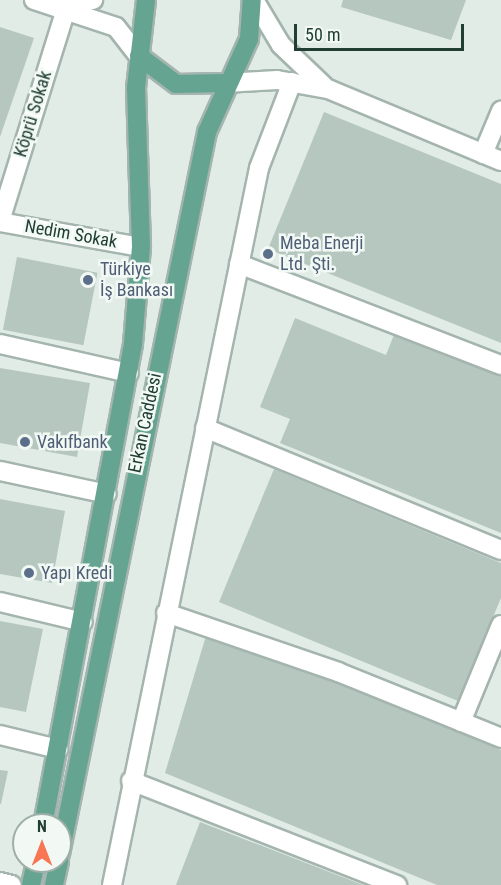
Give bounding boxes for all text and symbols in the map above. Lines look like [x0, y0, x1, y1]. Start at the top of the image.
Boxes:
scale bar [297, 12, 466, 50]
text: 50 m [305, 24, 340, 45]
street label: Köprü Sokak [10, 68, 56, 160]
street label: Nedim Sokak [23, 215, 119, 253]
place label: Meba Enerji Ltd. Şti. [280, 233, 363, 276]
marker: Meba Enerji Ltd. Şti. [261, 247, 275, 261]
place label: Türkiye İş Bankası [100, 259, 173, 302]
marker: Türkiye İş Bankası [81, 273, 95, 287]
street label: Erkan Caddesi [124, 371, 166, 475]
place label: Vakıfbank [37, 431, 108, 453]
marker: Vakıfbank [18, 435, 32, 449]
place label: Yapı Kredi [41, 562, 112, 584]
marker: Yapı Kredi [22, 566, 36, 580]
north arrow [12, 813, 72, 873]
text: N [37, 817, 47, 836]

